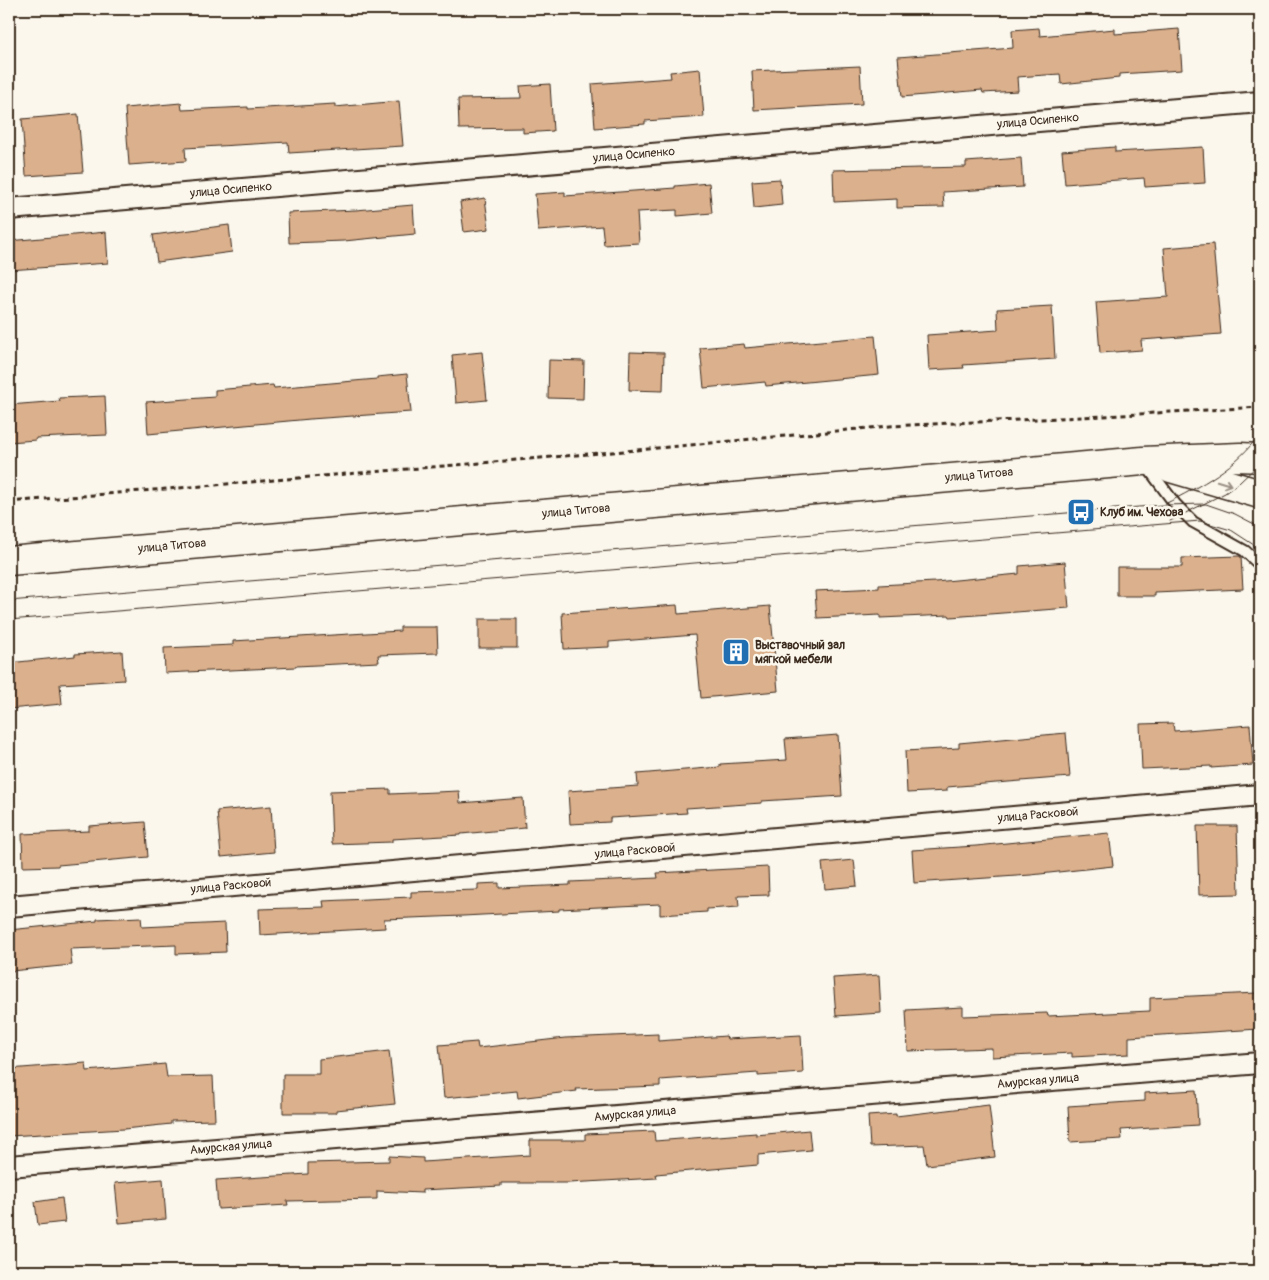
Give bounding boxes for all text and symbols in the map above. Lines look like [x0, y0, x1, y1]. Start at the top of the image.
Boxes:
street label: улица Осипенко [995, 110, 1080, 132]
street label: улица Осипенко [591, 144, 676, 166]
street label: улица Осипенко [188, 179, 273, 201]
street label: улица Титова [943, 465, 1014, 486]
one-way arrow [1215, 478, 1231, 488]
bus stop icon: Клуб им. Чехова [1066, 497, 1096, 527]
street label: улица Титова [540, 501, 611, 522]
place label: Клуб им. Чехова [1100, 505, 1184, 520]
street label: улица Титова [136, 536, 207, 557]
building icon: Выставочный зал мягкой мебели [721, 637, 751, 667]
place label: Выставочный зал мягкой мебели [755, 638, 845, 667]
street label: улица Расковой [996, 804, 1079, 826]
street label: улица Расковой [593, 840, 676, 862]
street label: улица Расковой [189, 875, 272, 897]
street label: Амурская улица [996, 1070, 1080, 1092]
street label: Амурская улица [593, 1103, 677, 1125]
street label: Амурская улица [189, 1136, 273, 1158]

